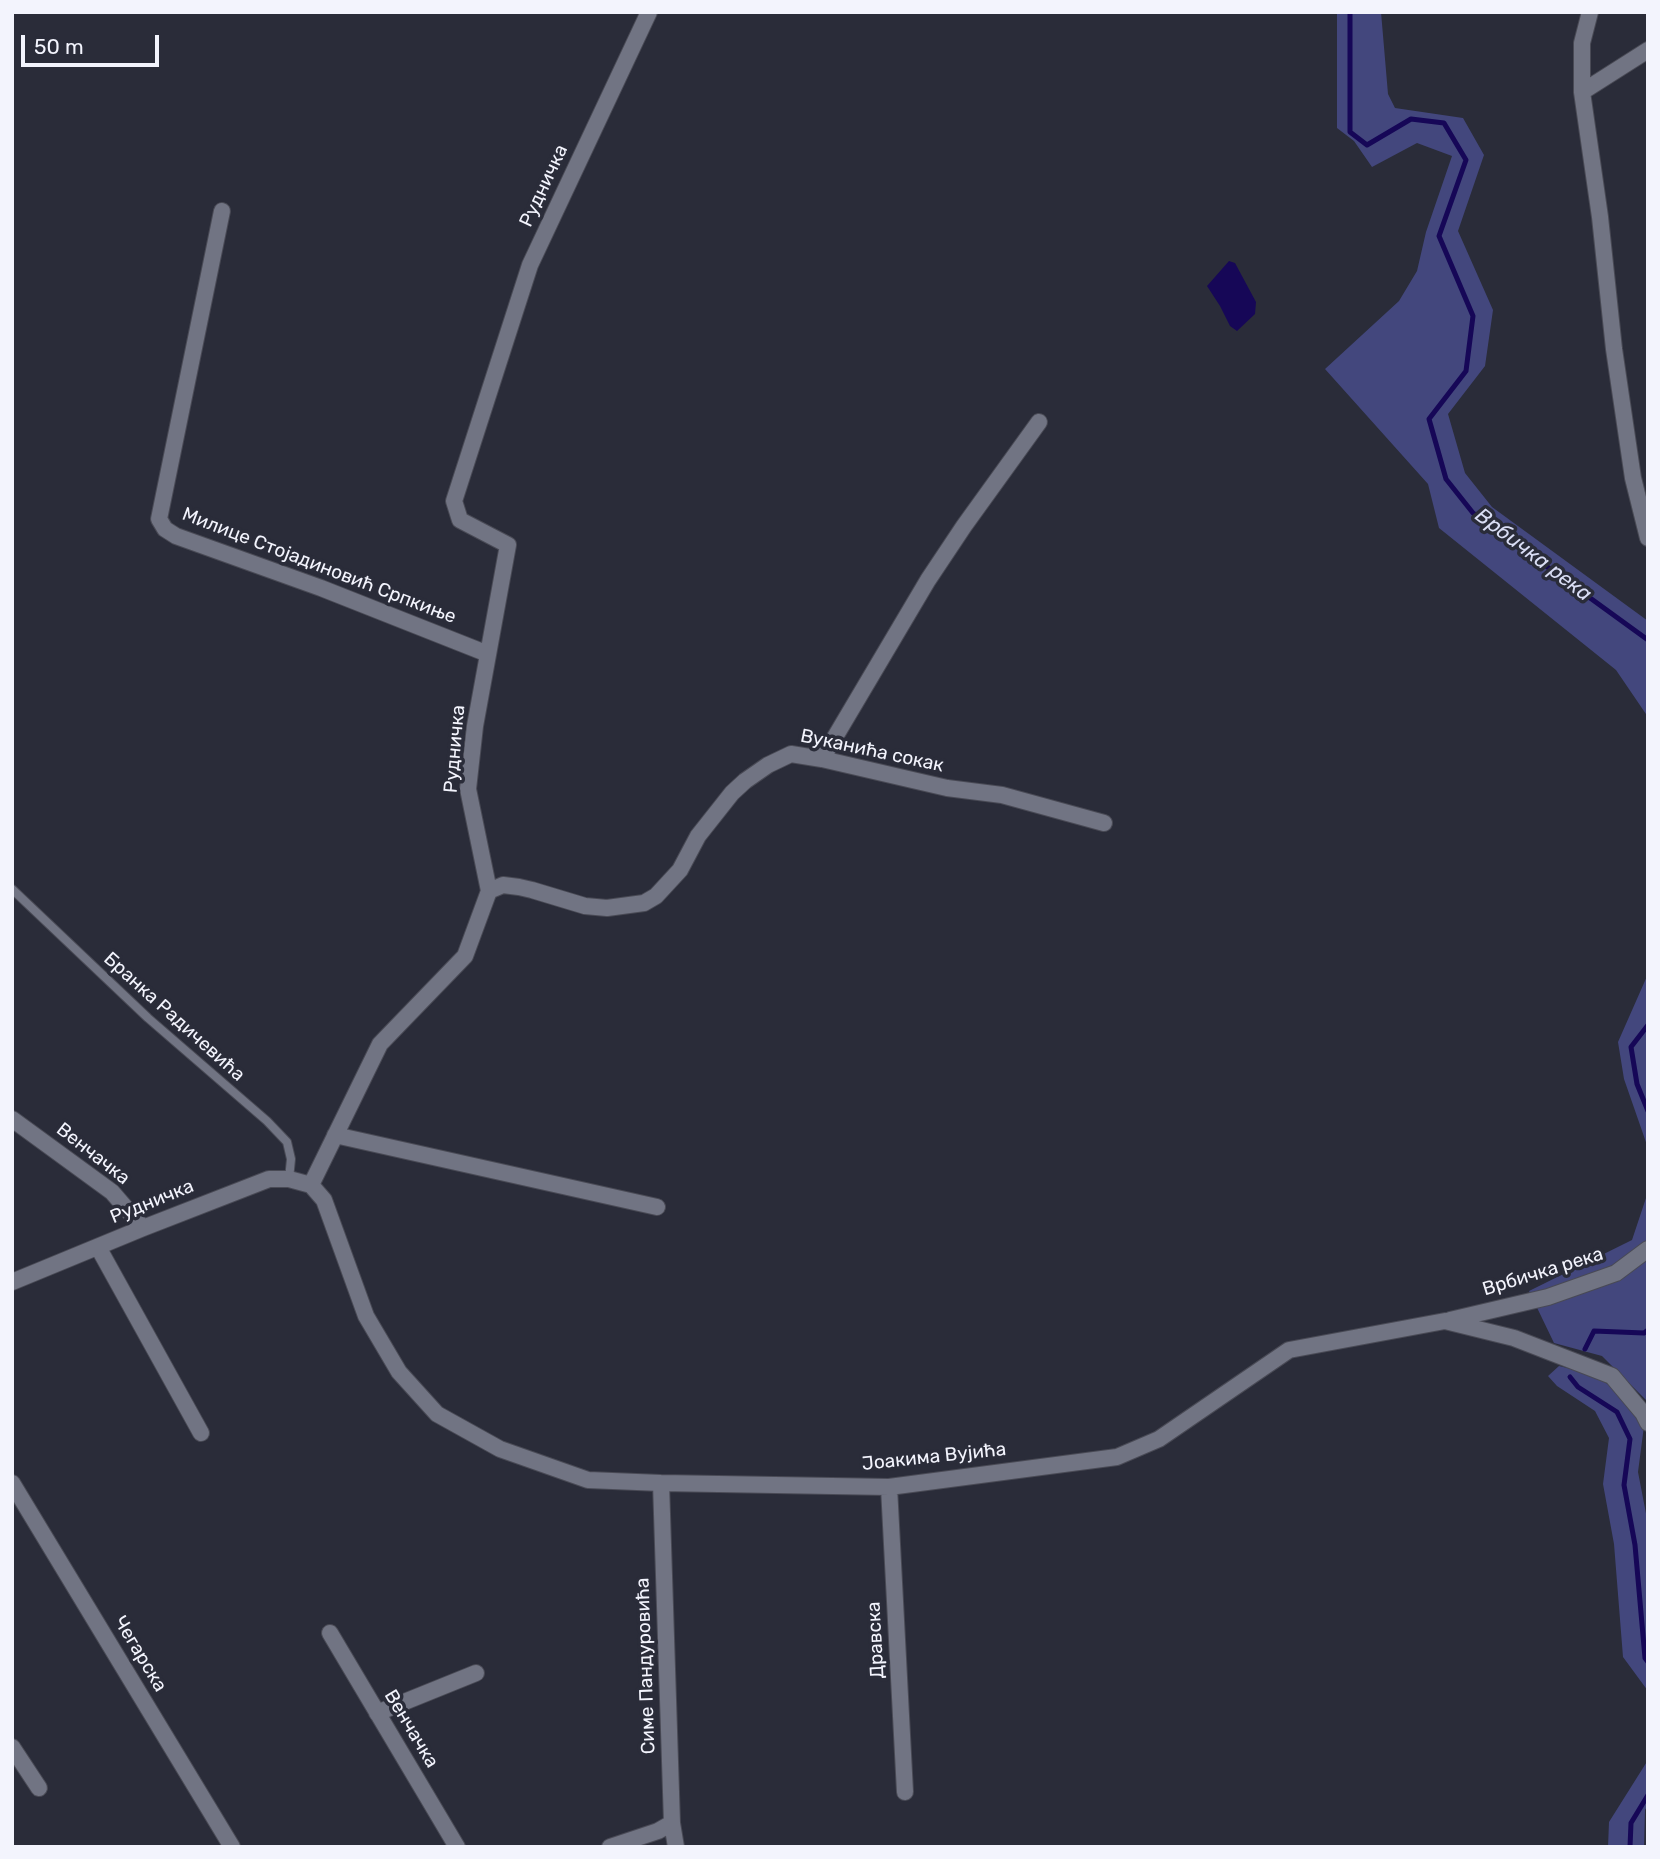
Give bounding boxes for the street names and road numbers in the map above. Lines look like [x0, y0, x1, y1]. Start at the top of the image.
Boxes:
street label: Рудничка [515, 141, 573, 231]
street label: Милице Стојадиновић Српкиње [179, 503, 459, 629]
street label: Рудничка [440, 704, 470, 794]
street label: Вуканића сокак [798, 725, 946, 777]
street label: Бранка Радичевића [99, 948, 249, 1086]
street label: Венчачка [52, 1118, 134, 1190]
street label: Рудничка [107, 1175, 197, 1229]
street label: Врбичка река [1480, 1243, 1606, 1301]
street label: Јоакима Вујића [861, 1438, 1007, 1476]
street label: Симе Пандуровића [632, 1577, 660, 1755]
street label: Дравска [863, 1601, 889, 1679]
street label: Чегарска [109, 1612, 171, 1696]
street label: Венчачка [379, 1686, 443, 1772]

